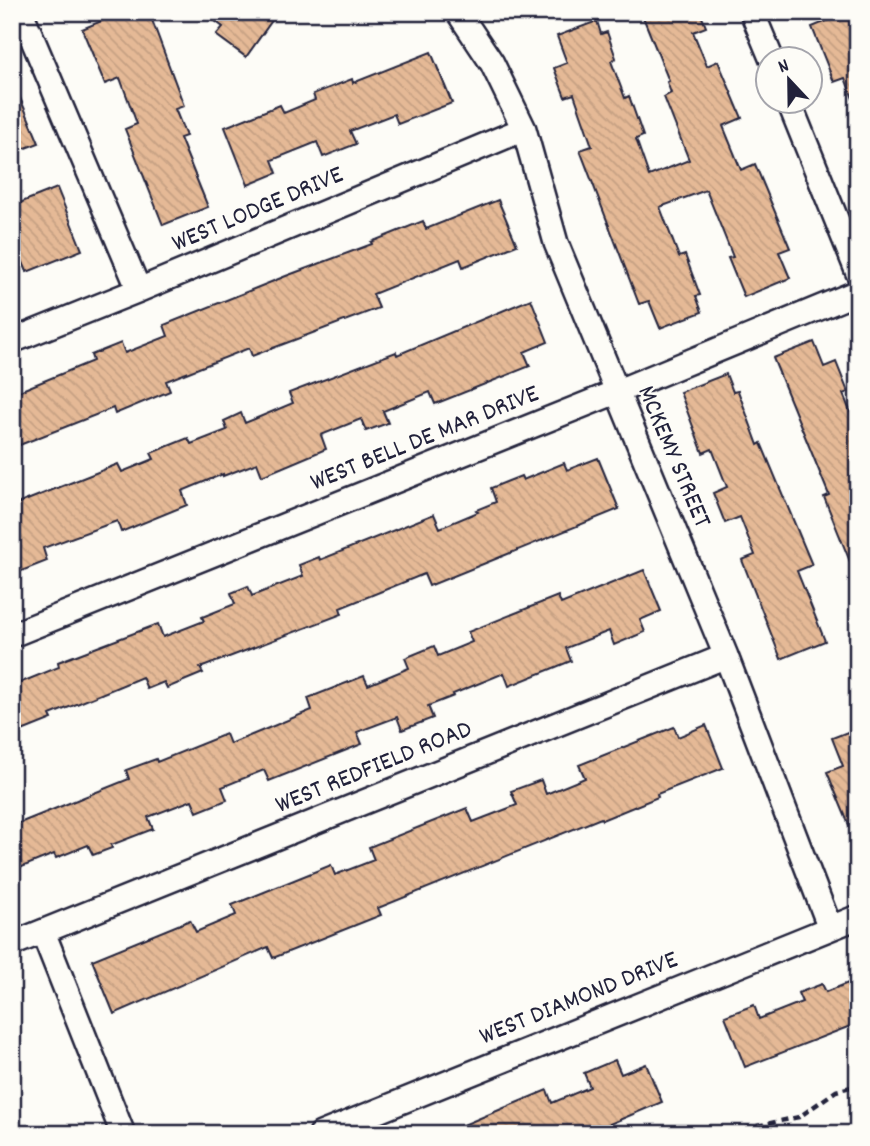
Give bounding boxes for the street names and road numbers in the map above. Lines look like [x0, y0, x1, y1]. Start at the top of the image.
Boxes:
street label: WEST LODGE DRIVE [167, 157, 350, 263]
street label: WEST BELL DE MAR DRIVE [305, 376, 545, 502]
street label: MCKEMY STREET [626, 380, 720, 534]
street label: WEST REDFIELD ROAD [270, 712, 478, 824]
street label: WEST DIAMOND DRIVE [474, 942, 684, 1056]

